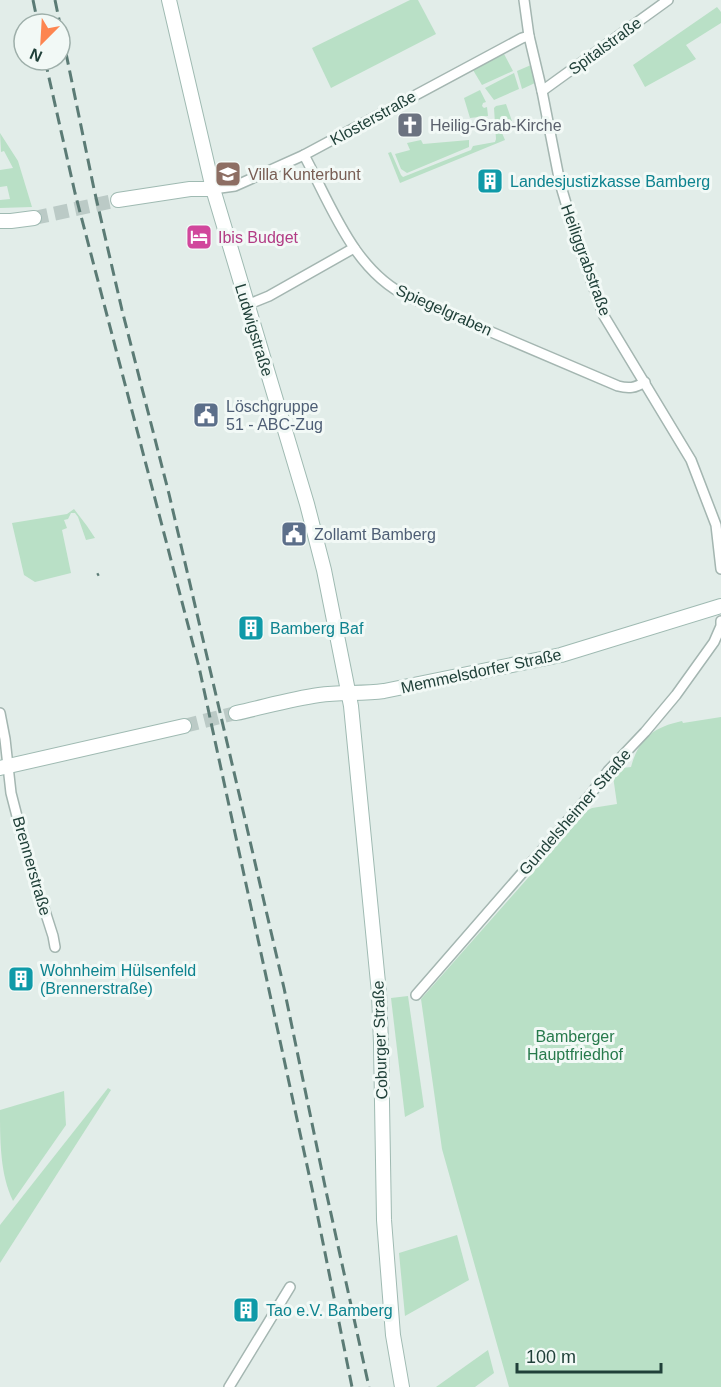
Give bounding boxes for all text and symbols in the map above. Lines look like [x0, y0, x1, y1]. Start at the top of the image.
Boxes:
north arrow [12, 12, 72, 72]
street label: Spitalstraße [565, 14, 645, 78]
text: N [27, 45, 45, 65]
street label: Klosterstraße [327, 87, 419, 148]
church icon: Heilig-Grab-Kirche [395, 110, 425, 140]
place label: Heilig-Grab-Kirche [430, 117, 562, 134]
school or university icon: Villa Kunterbunt [213, 159, 243, 189]
place label: Villa Kunterbunt [248, 166, 361, 183]
building icon: Landesjustizkasse Bamberg [475, 166, 505, 196]
place label: Landesjustizkasse Bamberg [510, 173, 710, 190]
street label: Heiliggrabstraße [558, 202, 614, 318]
hotel icon: Ibis Budget [184, 222, 214, 252]
place label: Ibis Budget [218, 229, 299, 246]
street label: Spiegelgraben [393, 281, 495, 339]
street label: Ludwigstraße [232, 282, 276, 379]
place label: Löschgruppe 51 - ABC-Zug [226, 398, 323, 433]
public building icon: Löschgruppe 51 - ABC-Zug [191, 400, 221, 430]
public building icon: Zollamt Bamberg [279, 519, 309, 549]
place label: Zollamt Bamberg [314, 526, 436, 543]
building icon: Bamberg Baf [236, 613, 266, 643]
place label: Bamberg Baf [270, 620, 364, 637]
street label: Memmelsdorfer Straße [399, 646, 563, 696]
street label: Gundelsheimer Straße [516, 746, 634, 878]
street label: Brennerstraße [10, 815, 54, 918]
place label: Wohnheim Hülsenfeld (Brennerstraße) [40, 962, 196, 997]
building icon: Wohnheim Hülsenfeld (Brennerstraße) [6, 964, 36, 994]
street label: Coburger Straße [369, 980, 391, 1100]
park label: Bamberger Hauptfriedhof [527, 1028, 624, 1063]
building icon: Tao e.V. Bamberg [231, 1295, 261, 1325]
place label: Tao e.V. Bamberg [266, 1302, 393, 1319]
scale bar [517, 1336, 661, 1374]
text: 100 m [526, 1347, 576, 1367]

